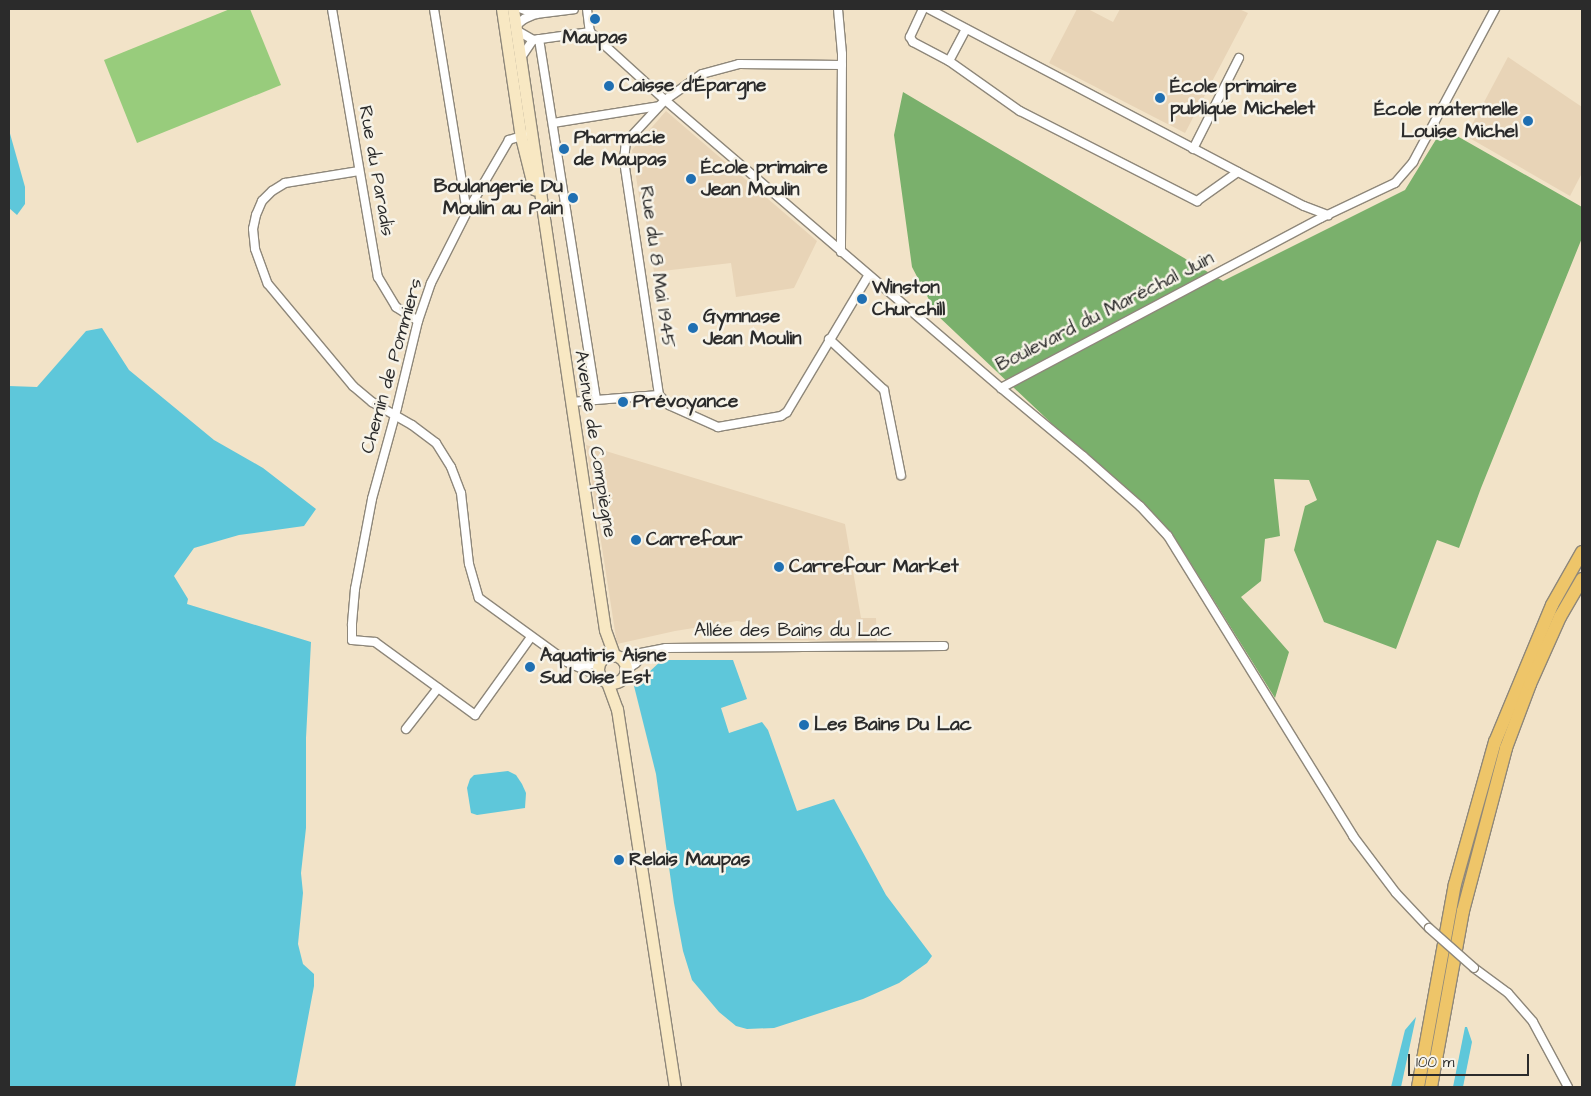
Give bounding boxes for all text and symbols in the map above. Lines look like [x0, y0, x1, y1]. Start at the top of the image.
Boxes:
marker: Maupas [589, 13, 601, 25]
place label: Maupas [563, 27, 627, 49]
place label: Caisse d'Épargne [619, 75, 766, 97]
place label: École primaire publique Michelet [1170, 76, 1315, 120]
marker: Caisse d'Épargne [603, 80, 615, 92]
marker: École primaire publique Michelet [1154, 92, 1166, 104]
place label: École maternelle Louise Michel [1374, 99, 1518, 143]
street label: Rue du Paradis [353, 104, 399, 238]
marker: École maternelle Louise Michel [1522, 115, 1534, 127]
place label: Pharmacie de Maupas [574, 127, 666, 171]
marker: Pharmacie de Maupas [558, 143, 570, 155]
place label: École primaire Jean Moulin [701, 157, 828, 201]
marker: École primaire Jean Moulin [685, 173, 697, 185]
place label: Boulangerie Du Moulin au Pain [434, 176, 563, 220]
street label: Rue du 8 Mai 1945 [634, 184, 680, 350]
marker: Boulangerie Du Moulin au Pain [567, 192, 579, 204]
street label: Boulevard du Maréchal Juin [992, 247, 1218, 377]
street label: Chemin de Pommiers [356, 276, 428, 456]
place label: Winston Churchill [872, 277, 945, 321]
marker: Winston Churchill [856, 293, 868, 305]
place label: Gymnase Jean Moulin [703, 306, 802, 350]
marker: Gymnase Jean Moulin [687, 322, 699, 334]
street label: Avenue de Compiègne [569, 349, 621, 539]
place label: Prévoyance [633, 391, 738, 413]
marker: Prévoyance [617, 396, 629, 408]
place label: Carrefour [646, 529, 742, 551]
marker: Carrefour [630, 534, 642, 546]
place label: Carrefour Market [789, 556, 959, 578]
marker: Carrefour Market [773, 561, 785, 573]
street label: Allée des Bains du Lac [694, 620, 892, 642]
place label: Aquatiris Aisne Sud Oise Est [540, 645, 667, 689]
marker: Aquatiris Aisne Sud Oise Est [524, 661, 536, 673]
place label: Les Bains Du Lac [814, 714, 972, 736]
marker: Les Bains Du Lac [798, 719, 810, 731]
place label: Relais Maupas [629, 849, 750, 871]
marker: Relais Maupas [613, 854, 625, 866]
scale bar [1411, 1044, 1532, 1076]
text: 100 m [1416, 1052, 1455, 1073]

